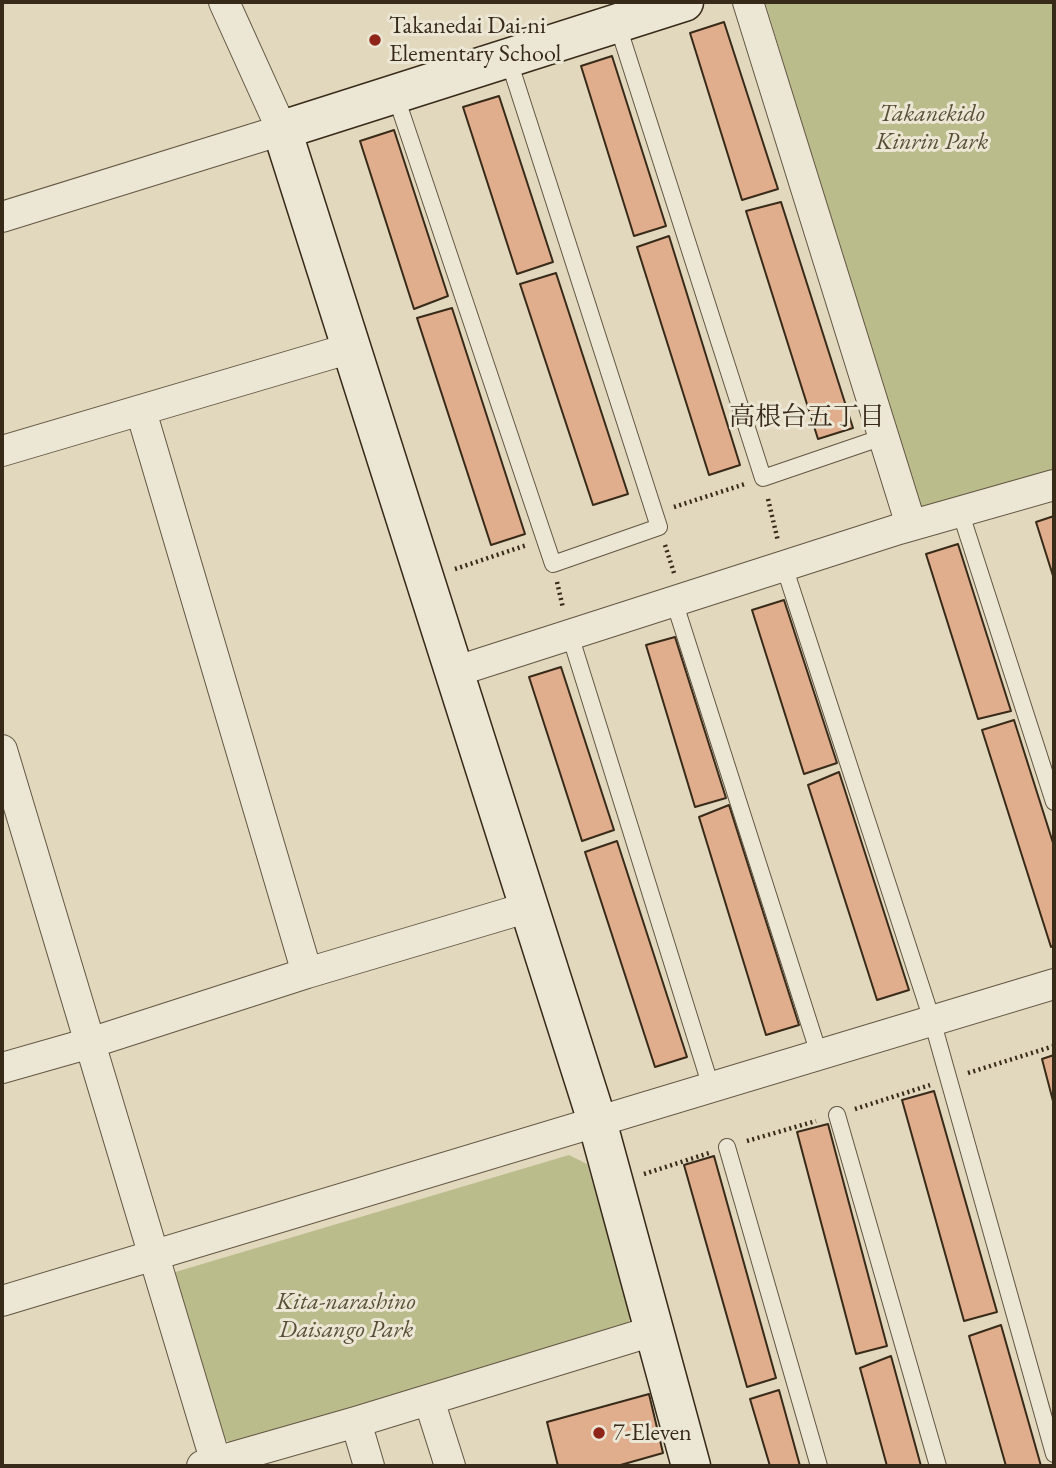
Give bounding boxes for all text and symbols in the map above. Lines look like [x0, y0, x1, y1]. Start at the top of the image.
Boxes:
place label: Takanedai Dai-ni Elementary School [389, 12, 561, 68]
marker: Takanedai Dai-ni Elementary School [367, 32, 383, 48]
park label: Takanekido Kinrin Park [876, 100, 988, 156]
district label: 高根台五丁目 [729, 402, 885, 434]
park label: Kita-narashino Daisango Park [276, 1288, 416, 1344]
place label: 7-Eleven [613, 1419, 692, 1447]
marker: 7-Eleven [591, 1425, 607, 1441]

